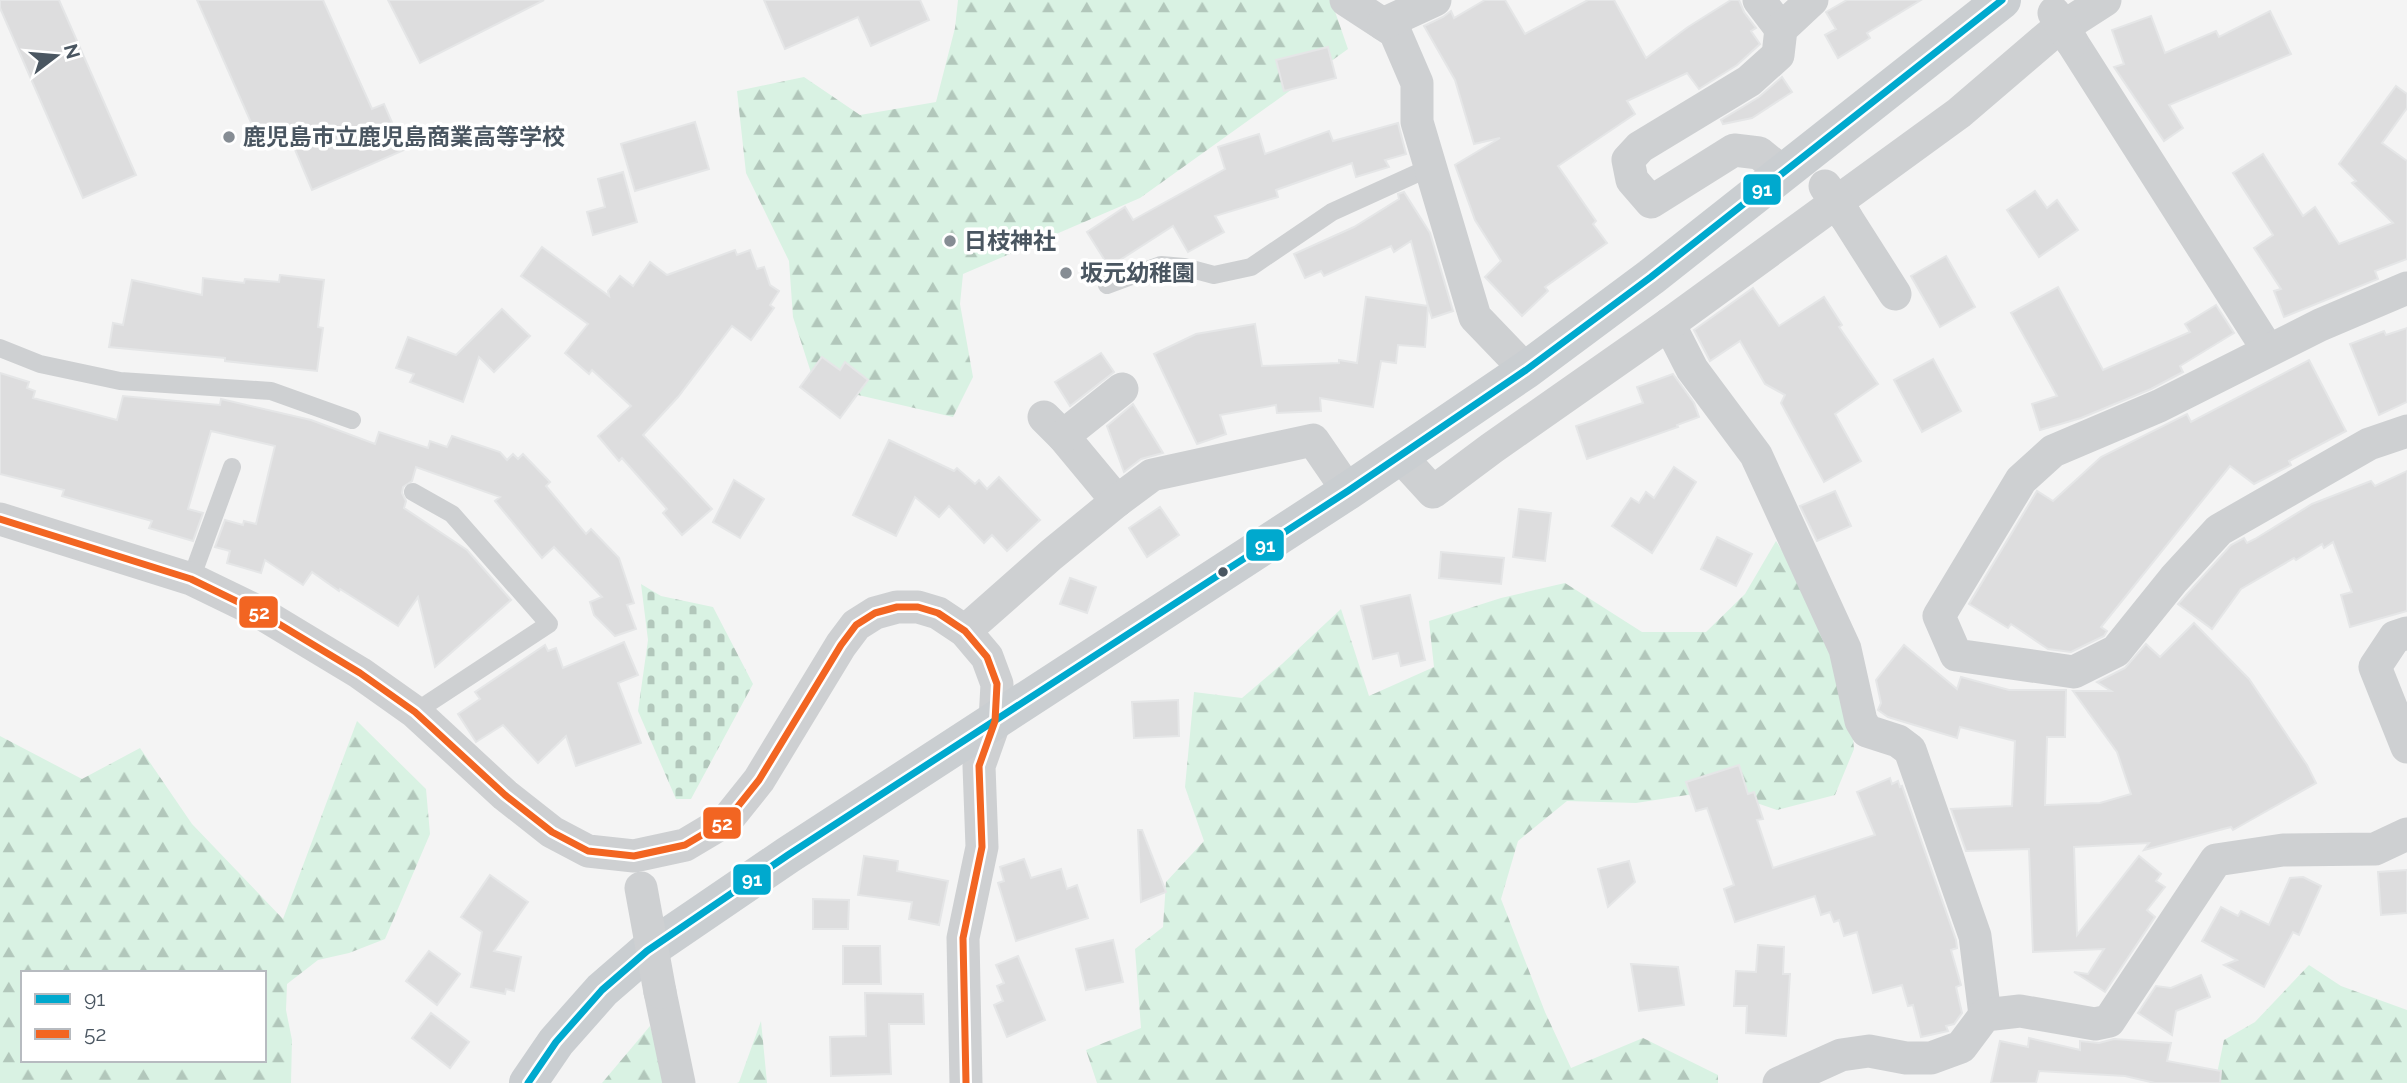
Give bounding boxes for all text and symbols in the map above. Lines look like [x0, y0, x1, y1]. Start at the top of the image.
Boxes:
north arrow [21, 21, 91, 91]
text: N [60, 41, 85, 61]
place label: 鹿児島市立鹿児島商業高等学校 [243, 123, 565, 150]
marker: 鹿児島市立鹿児島商業高等学校 [221, 129, 237, 145]
line badge: 91 [1742, 173, 1782, 206]
text: 91 [1752, 178, 1772, 200]
place label: 日枝神社 [964, 227, 1056, 254]
marker: 日枝神社 [942, 233, 958, 249]
place label: 坂元幼稚園 [1080, 259, 1195, 286]
marker: 坂元幼稚園 [1058, 265, 1074, 281]
line badge: 91 [1245, 528, 1285, 562]
text: 91 [1255, 534, 1275, 556]
unlabelled marker [1216, 565, 1230, 579]
line badge: 52 [238, 595, 279, 629]
text: 52 [248, 601, 270, 623]
line badge: 52 [702, 806, 742, 840]
text: 52 [711, 812, 733, 834]
line badge: 91 [732, 863, 772, 896]
text: 91 [742, 868, 762, 890]
legend [21, 971, 266, 1062]
text: 91 [84, 986, 105, 1011]
text: 52 [84, 1021, 106, 1046]

